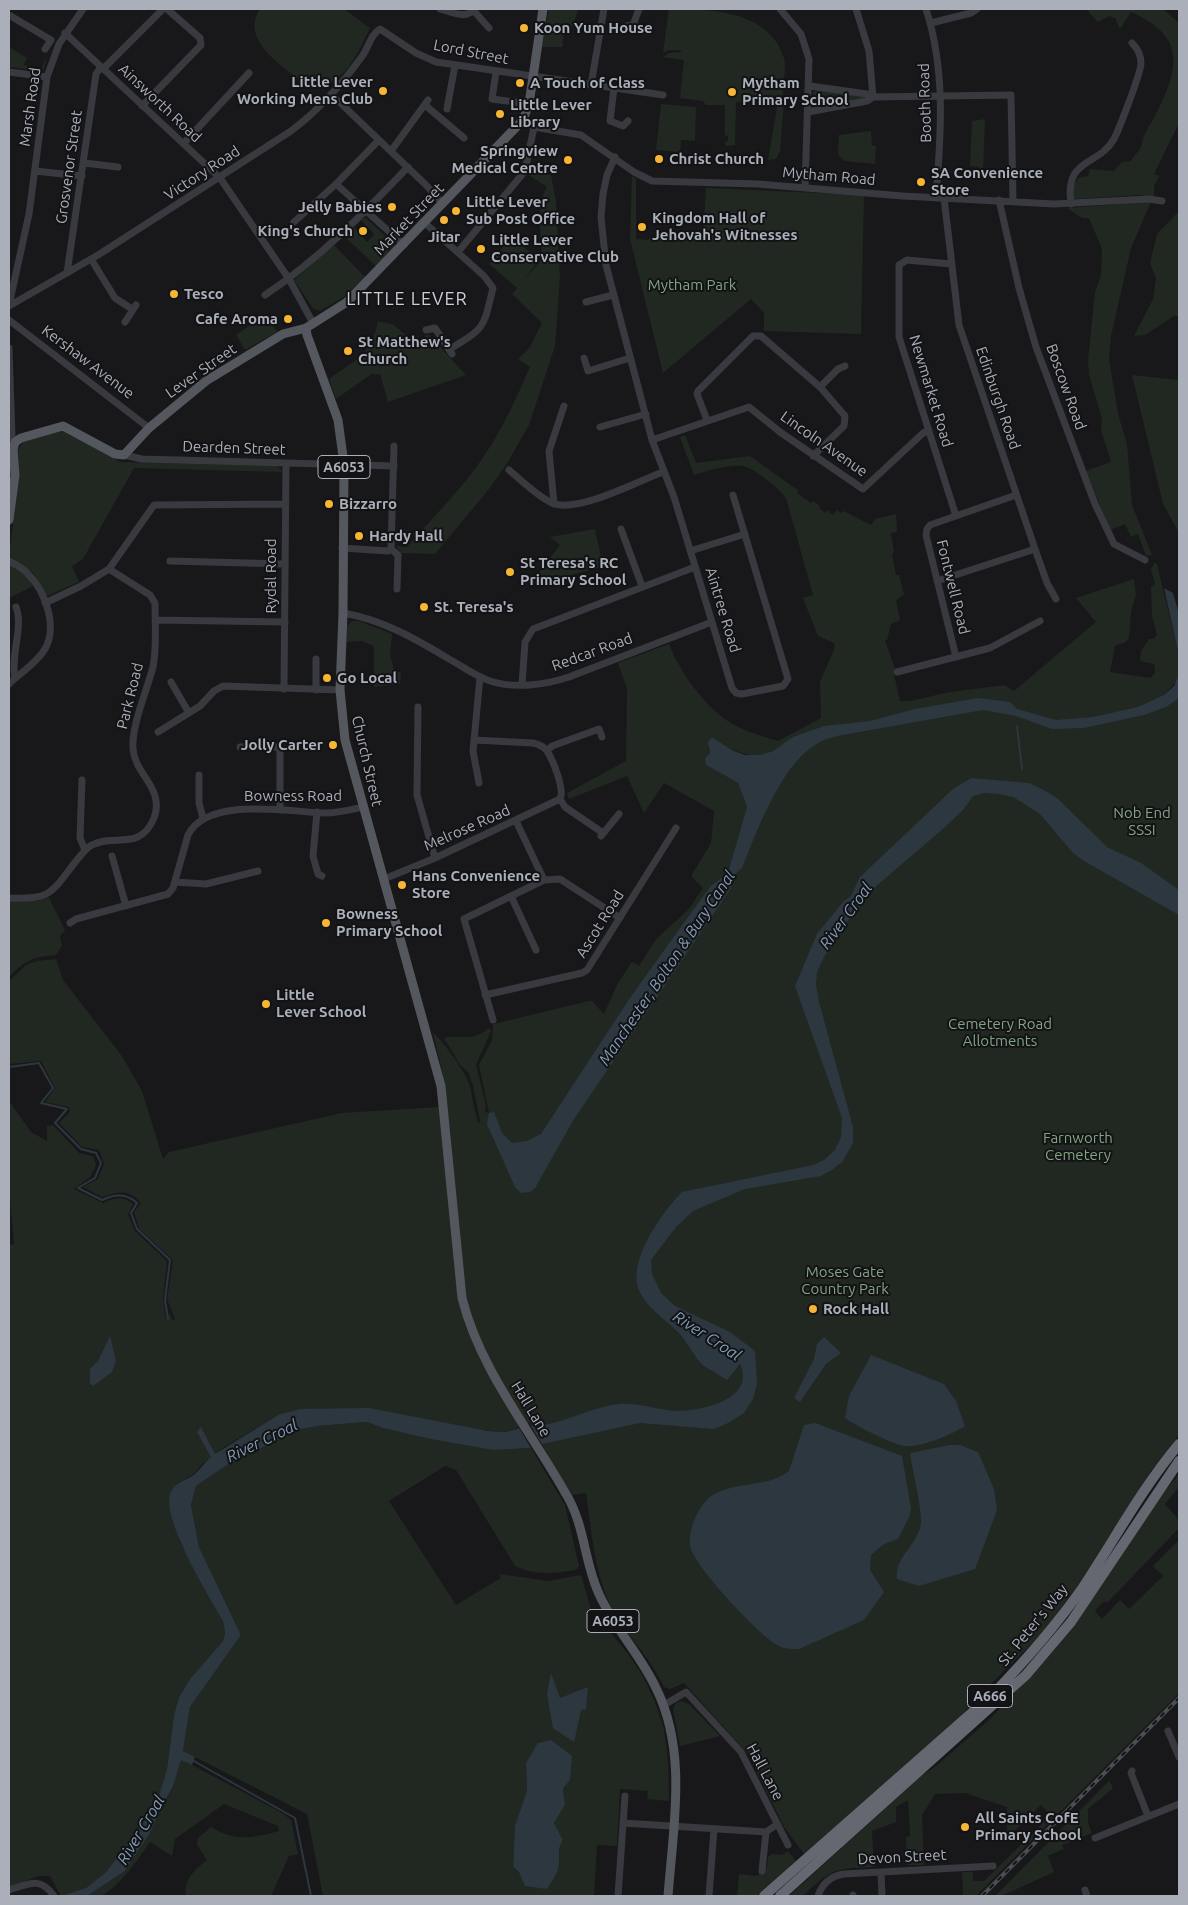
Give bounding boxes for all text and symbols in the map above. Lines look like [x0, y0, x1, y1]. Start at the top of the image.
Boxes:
place label: Koon Yum House [534, 19, 653, 37]
marker: Koon Yum House [518, 22, 530, 34]
street label: Lord Street [432, 36, 510, 68]
street label: Ainsworth Road [115, 60, 205, 146]
street label: Booth Road [915, 63, 935, 143]
street label: Marsh Road [16, 66, 44, 148]
place label: Little Lever Working Mens Club [237, 73, 373, 108]
place label: A Touch of Class [530, 74, 645, 92]
place label: Mytham Primary School [742, 74, 848, 109]
marker: A Touch of Class [514, 77, 526, 89]
marker: Little Lever Working Mens Club [377, 85, 389, 97]
marker: Mytham Primary School [726, 86, 738, 98]
place label: Little Lever Library [510, 96, 592, 131]
marker: Little Lever Library [494, 108, 506, 120]
street label: Grosvenor Street [52, 109, 86, 225]
street label: Victory Road [161, 142, 243, 204]
place label: Springview Medical Centre [452, 142, 558, 177]
place label: Christ Church [669, 150, 764, 168]
marker: Christ Church [653, 153, 665, 165]
marker: Springview Medical Centre [562, 154, 574, 166]
street label: Mytham Road [782, 163, 876, 189]
place label: SA Convenience Store [931, 164, 1043, 199]
marker: SA Convenience Store [915, 176, 927, 188]
street label: Market Street [370, 179, 448, 259]
place label: Little Lever Sub Post Office [466, 193, 575, 228]
place label: Jelly Babies [298, 198, 382, 216]
marker: Jelly Babies [386, 201, 398, 213]
marker: Little Lever Sub Post Office [450, 205, 462, 217]
place label: Kingdom Hall of Jehovah's Witnesses [652, 209, 798, 244]
marker: Jitar [438, 214, 450, 226]
marker: Kingdom Hall of Jehovah's Witnesses [636, 221, 648, 233]
place label: King's Church [257, 222, 353, 240]
marker: King's Church [357, 225, 369, 237]
place label: Jitar [428, 228, 460, 246]
place label: Little Lever Conservative Club [491, 231, 619, 266]
marker: Little Lever Conservative Club [475, 243, 487, 255]
park label: Mytham Park [648, 276, 736, 294]
place label: Tesco [184, 285, 224, 303]
marker: Tesco [168, 288, 180, 300]
district label: LITTLE LEVER [345, 288, 469, 310]
place label: Cafe Aroma [195, 310, 278, 328]
marker: Cafe Aroma [282, 313, 294, 325]
street label: Kershaw Avenue [38, 321, 138, 403]
place label: St Matthew's Church [358, 333, 451, 368]
street label: Newmarket Road [905, 333, 957, 449]
street label: Lever Street [162, 340, 240, 402]
street label: Boscow Road [1042, 342, 1090, 432]
street label: Edinburgh Road [972, 344, 1024, 452]
marker: St Matthew's Church [342, 345, 354, 357]
street label: Lincoln Avenue [777, 407, 871, 481]
street label: Dearden Street [182, 437, 286, 459]
road number: A6053 [318, 456, 370, 478]
place label: Bizzarro [339, 495, 397, 513]
marker: Bizzarro [323, 498, 335, 510]
place label: Hardy Hall [369, 527, 443, 545]
marker: Hardy Hall [353, 530, 365, 542]
street label: Fontwell Road [933, 538, 973, 636]
street label: Rydal Road [262, 539, 280, 613]
place label: St Teresa's RC Primary School [520, 554, 626, 589]
street label: Aintree Road [702, 565, 744, 655]
marker: St Teresa's RC Primary School [504, 566, 516, 578]
place label: St. Teresa's [434, 598, 514, 616]
marker: St. Teresa's [418, 601, 430, 613]
street label: Redcar Road [549, 629, 635, 675]
street label: Park Road [113, 661, 147, 731]
place label: Go Local [337, 669, 397, 687]
marker: Go Local [321, 672, 333, 684]
street label: Church Street [348, 714, 386, 808]
place label: Jolly Carter [241, 736, 323, 754]
marker: Jolly Carter [327, 739, 339, 751]
street label: Bowness Road [244, 787, 342, 805]
street label: Melrose Road [421, 801, 513, 855]
park label: Nob End SSSI [1113, 804, 1171, 839]
place label: Hans Convenience Store [412, 867, 540, 902]
water label: Manchester, Bolton & Bury Canal [595, 867, 739, 1069]
marker: Hans Convenience Store [396, 879, 408, 891]
water label: River Croal [816, 879, 876, 953]
street label: Ascot Road [572, 887, 628, 961]
place label: Bowness Primary School [336, 905, 442, 940]
marker: Bowness Primary School [320, 917, 332, 929]
place label: Little Lever School [276, 986, 366, 1021]
marker: Little Lever School [260, 998, 272, 1010]
park label: Cemetery Road Allotments [948, 1015, 1052, 1050]
park label: Farnworth Cemetery [1043, 1129, 1113, 1164]
park label: Moses Gate Country Park [801, 1263, 889, 1298]
place label: Rock Hall [823, 1300, 889, 1318]
marker: Rock Hall [807, 1303, 819, 1315]
water label: River Croal [669, 1307, 745, 1365]
street label: Hall Lane [507, 1378, 555, 1440]
water label: River Croal [223, 1415, 301, 1467]
street label: St. Peter's Way [995, 1581, 1071, 1669]
road number: A6053 [587, 1610, 639, 1632]
road number: A666 [968, 1684, 1012, 1708]
street label: Hall Lane [743, 1741, 787, 1803]
water label: River Croal [113, 1792, 169, 1868]
place label: All Saints CofE Primary School [975, 1809, 1081, 1844]
marker: All Saints CofE Primary School [959, 1821, 971, 1833]
street label: Devon Street [857, 1846, 947, 1868]

